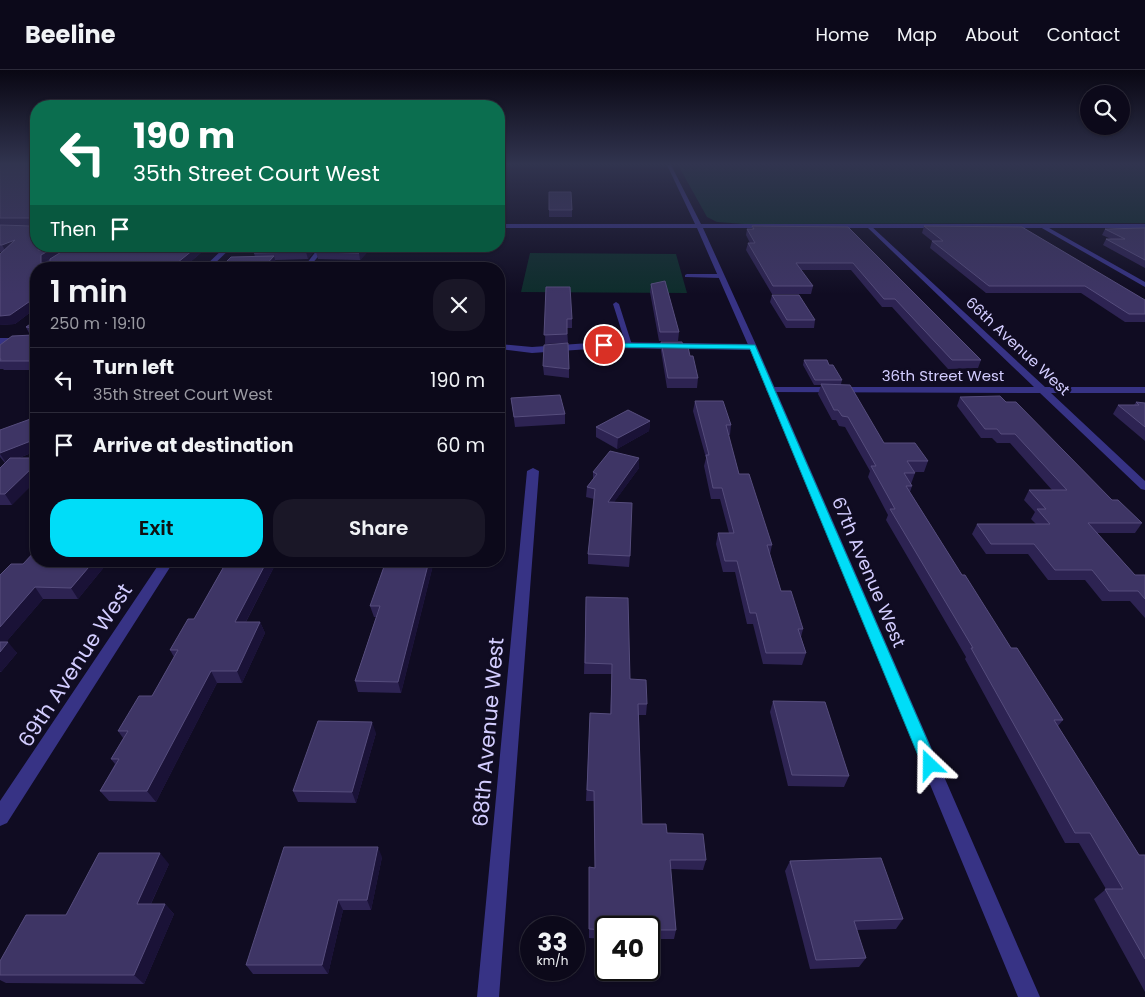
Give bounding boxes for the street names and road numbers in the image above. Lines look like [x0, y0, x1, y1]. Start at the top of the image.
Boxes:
street label: 66th Avenue West [961, 292, 1075, 400]
street label: 36th Street West [882, 365, 1004, 386]
street label: 67th Avenue West [826, 493, 912, 651]
street label: 69th Avenue West [11, 577, 139, 753]
street label: 68th Avenue West [465, 636, 511, 828]

